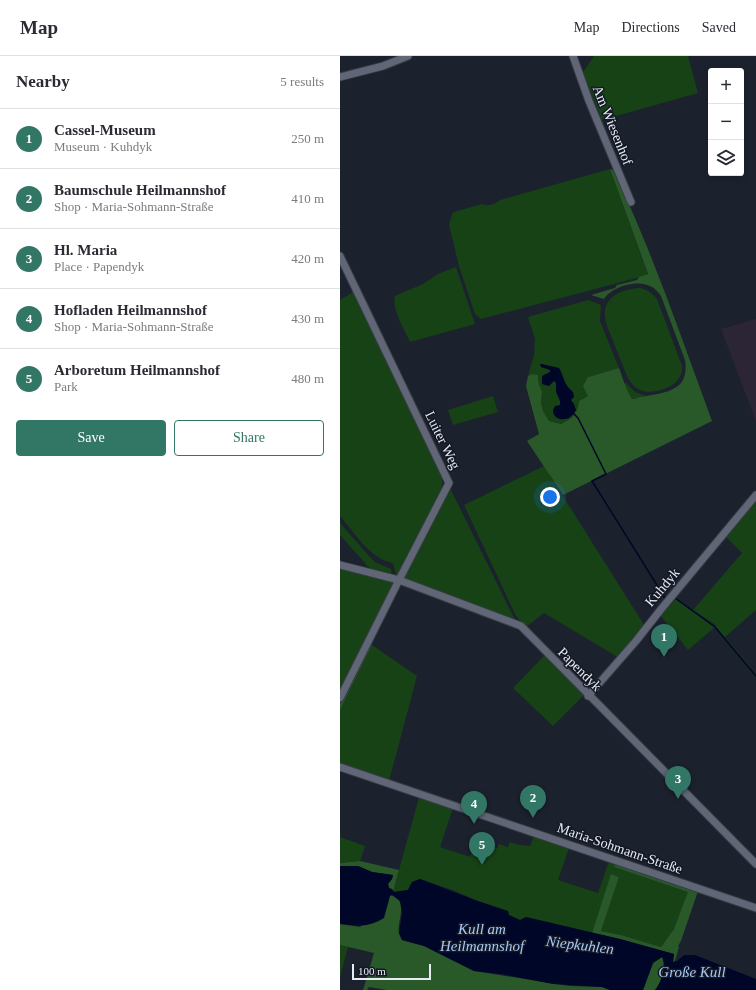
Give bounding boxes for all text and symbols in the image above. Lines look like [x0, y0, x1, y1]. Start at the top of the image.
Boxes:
text: Map [20, 17, 58, 38]
text: Map [574, 20, 599, 35]
text: Directions [621, 20, 680, 35]
text: Saved [702, 20, 736, 35]
map controls [708, 68, 744, 176]
button: + [708, 68, 744, 104]
text: Nearby [16, 72, 70, 91]
text: 5 results [280, 74, 324, 89]
street label: Am Wiesenhof [590, 83, 635, 167]
button: − [708, 104, 744, 140]
text: Cassel-Museum [54, 122, 156, 138]
text: 1 [26, 131, 32, 146]
text: 250 m [291, 131, 324, 146]
text: Museum · Kuhdyk [54, 139, 152, 154]
button: layers [708, 140, 744, 176]
text: Baumschule Heilmannshof [54, 182, 226, 198]
text: 2 [26, 191, 32, 206]
text: 410 m [291, 191, 324, 206]
text: Shop · Maria-Sohmann-Straße [54, 199, 214, 214]
text: Hl. Maria [54, 242, 117, 258]
text: 3 [26, 251, 32, 266]
text: 420 m [291, 251, 324, 266]
text: Place · Papendyk [54, 259, 144, 274]
text: Hofladen Heilmannshof [54, 302, 207, 318]
text: 4 [26, 311, 32, 326]
text: 430 m [291, 311, 324, 326]
text: Shop · Maria-Sohmann-Straße [54, 319, 214, 334]
text: Arboretum Heilmannshof [54, 362, 220, 378]
text: 5 [26, 371, 32, 386]
text: 480 m [291, 371, 324, 386]
text: Park [54, 379, 78, 394]
street label: Luiter Weg [422, 409, 463, 472]
button: Save [16, 420, 166, 456]
button: Share [174, 420, 324, 456]
your location [540, 487, 560, 507]
street label: Kuhdyk [642, 565, 683, 609]
pin: 1 [651, 624, 677, 657]
street label: Papendyk [555, 645, 604, 694]
pin: 3 [665, 766, 691, 799]
pin: 2 [520, 785, 546, 818]
pin: 4 [461, 791, 487, 824]
street label: Maria-Sohmann-Straße [555, 820, 684, 877]
pin: 5 [469, 832, 495, 865]
water label: Kull am Heilmannshof [439, 921, 526, 954]
water label: Niepkuhlen [544, 933, 615, 957]
scale bar [352, 962, 431, 981]
water label: Große Kull [658, 964, 726, 980]
text: 100 m [358, 965, 386, 977]

